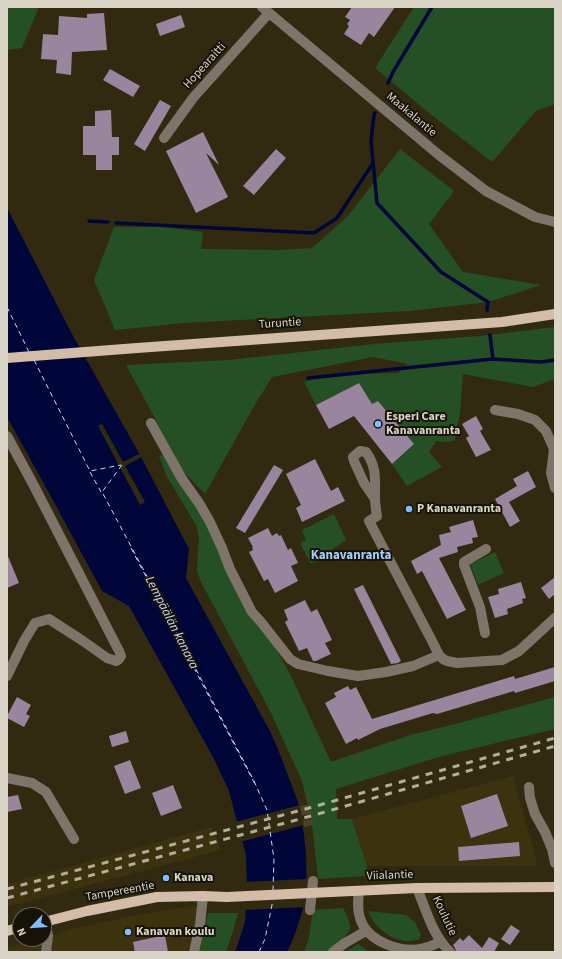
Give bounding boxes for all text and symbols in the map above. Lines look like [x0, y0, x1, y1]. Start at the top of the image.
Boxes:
street label: Hopearaitti [181, 40, 229, 92]
street label: Maakalantie [383, 90, 439, 140]
street label: Turuntie [258, 315, 302, 333]
place label: Esperi Care Kanavanranta [386, 410, 460, 438]
marker: Esperi Care Kanavanranta [373, 419, 383, 429]
place label: P Kanavanranta [417, 502, 501, 516]
marker: P Kanavanranta [404, 504, 414, 514]
district label: Kanavanranta [311, 548, 391, 564]
water label: Lempäälän kanava [141, 574, 201, 672]
street label: Viialantie [366, 868, 414, 884]
place label: Kanava [174, 871, 213, 885]
marker: Kanava [161, 873, 171, 883]
street label: Tampereentie [84, 879, 156, 905]
street label: Koulutie [429, 894, 459, 938]
north arrow [12, 907, 52, 947]
text: N [13, 925, 30, 938]
place label: Kanavan koulu [136, 925, 214, 939]
marker: Kanavan koulu [123, 927, 133, 937]

